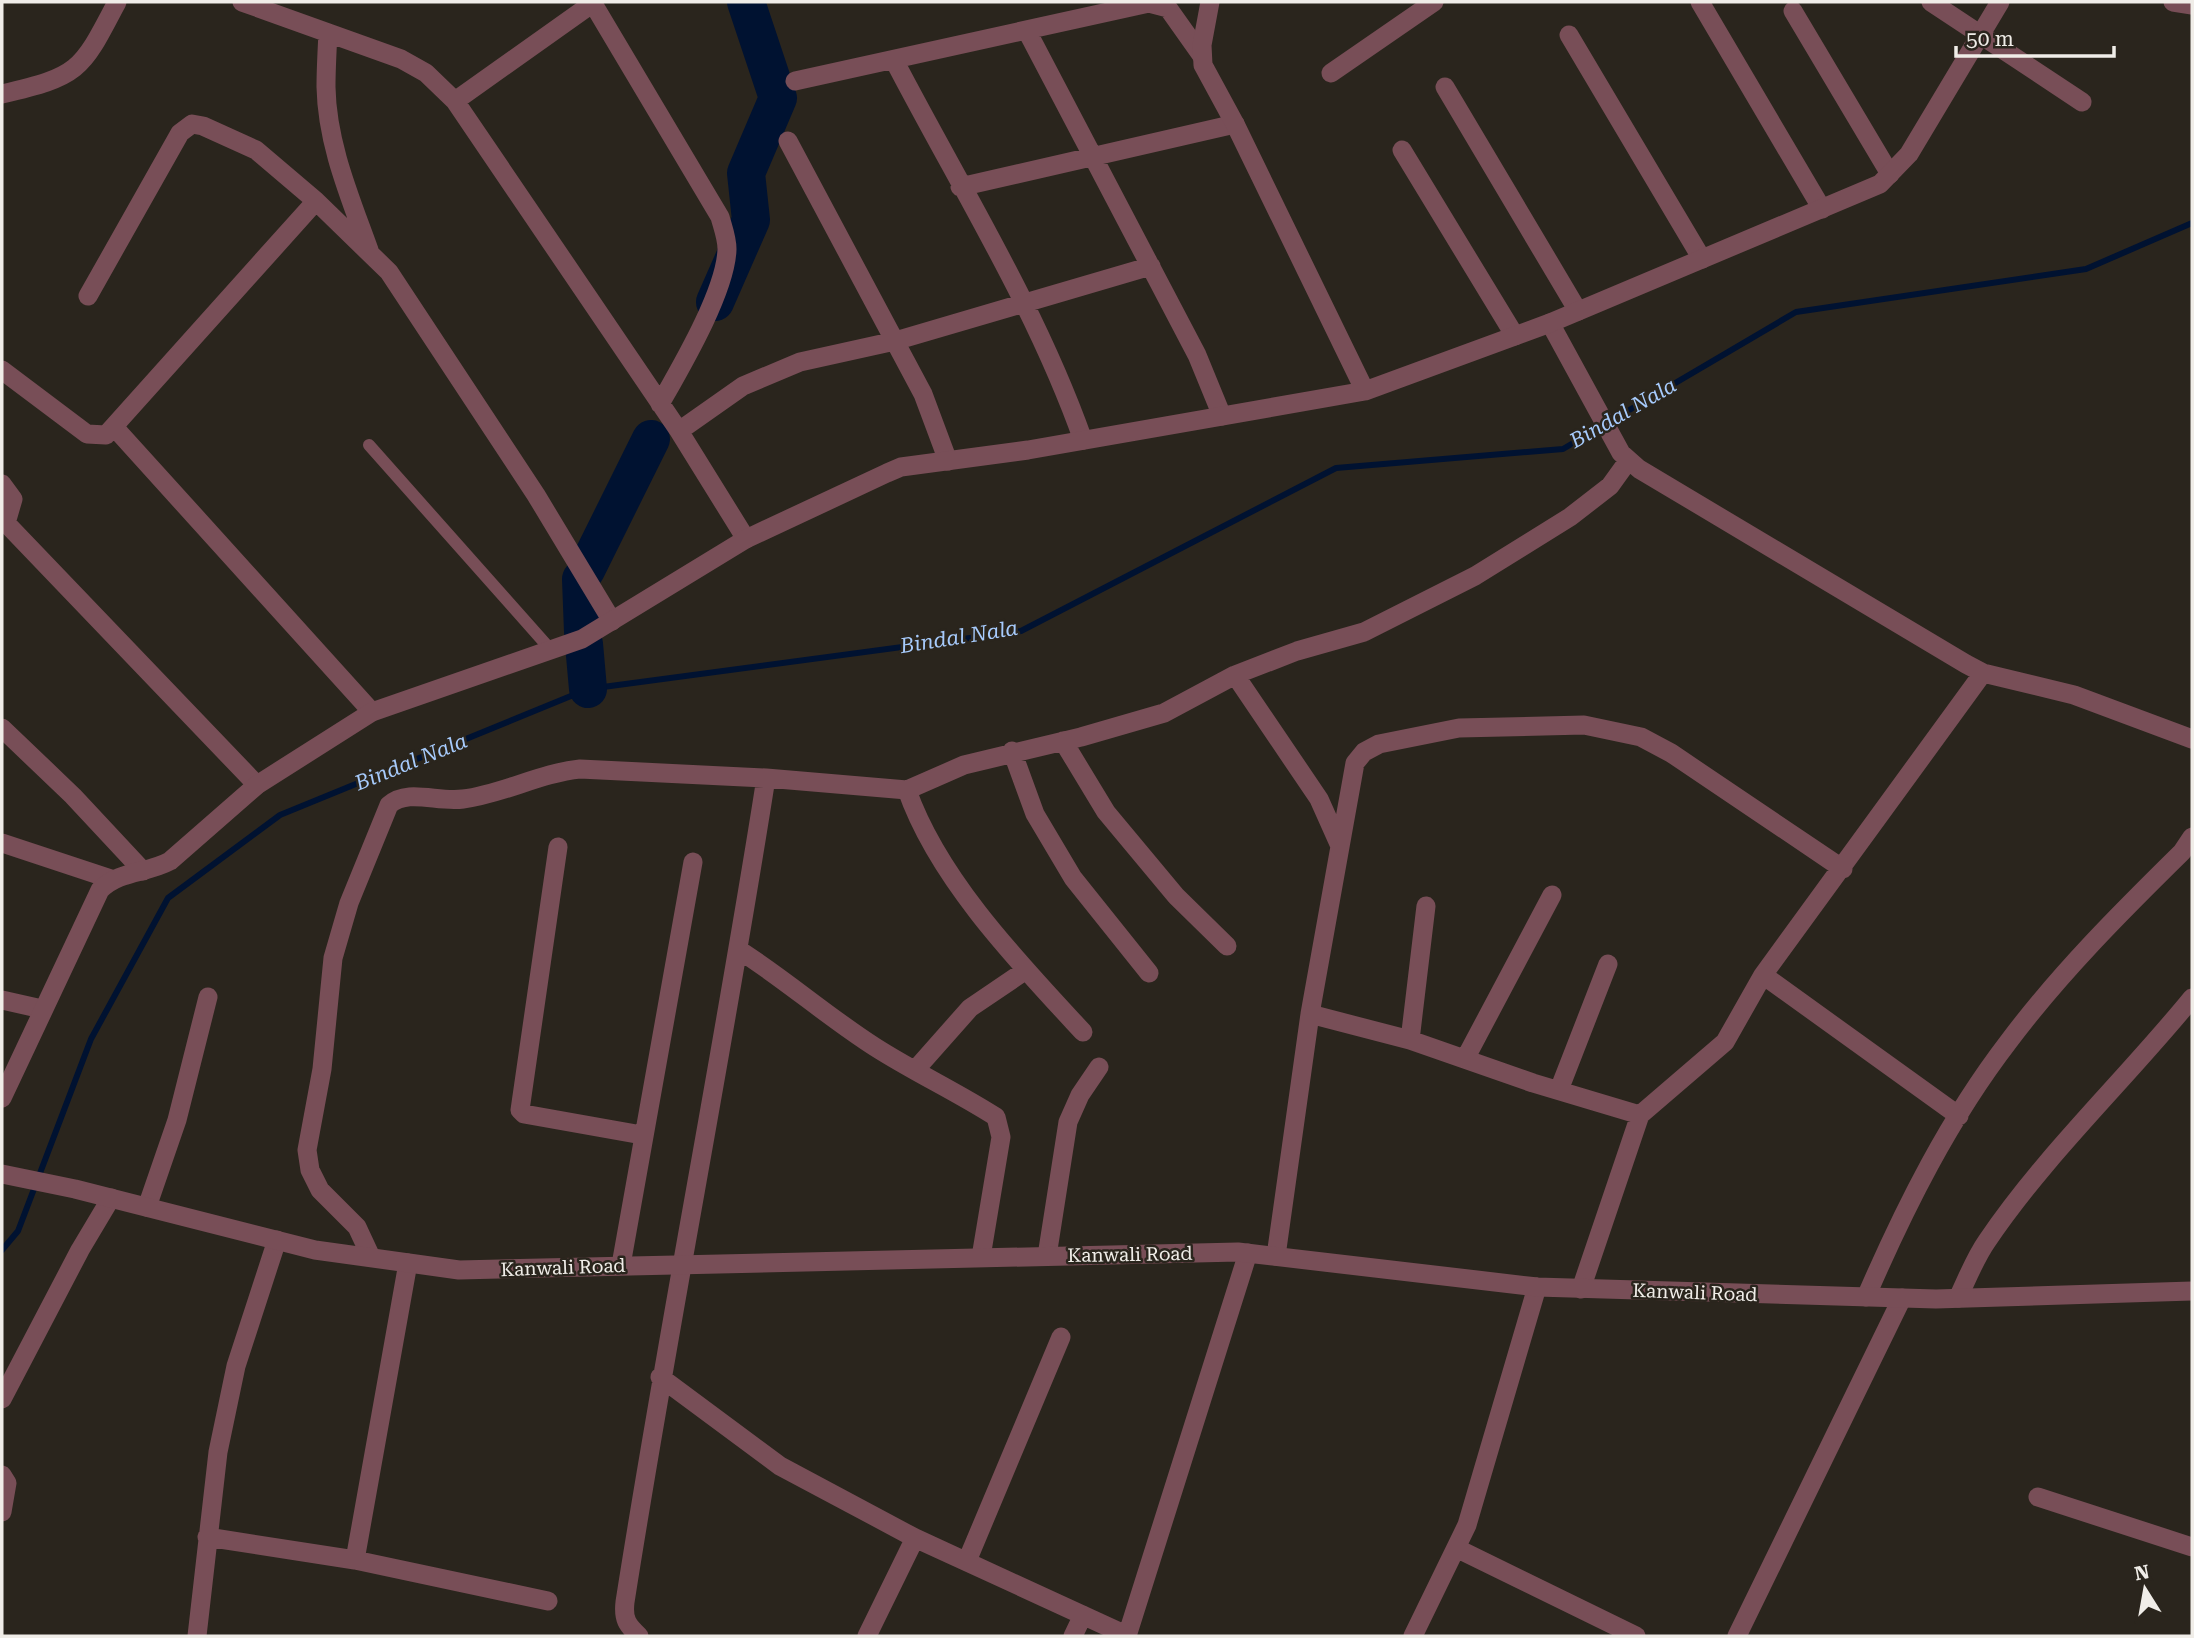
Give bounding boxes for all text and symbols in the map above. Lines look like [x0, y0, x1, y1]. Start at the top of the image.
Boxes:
scale bar [1956, 14, 2114, 58]
text: 50 m [1966, 27, 2014, 51]
water label: Bindal Nala [1565, 373, 1681, 454]
water label: Bindal Nala [897, 616, 1020, 658]
water label: Bindal Nala [350, 729, 471, 796]
street label: Kanwali Road [1067, 1242, 1193, 1267]
street label: Kanwali Road [500, 1254, 626, 1281]
street label: Kanwali Road [1632, 1279, 1758, 1306]
north arrow [2110, 1554, 2180, 1624]
text: N [2132, 1560, 2152, 1585]

